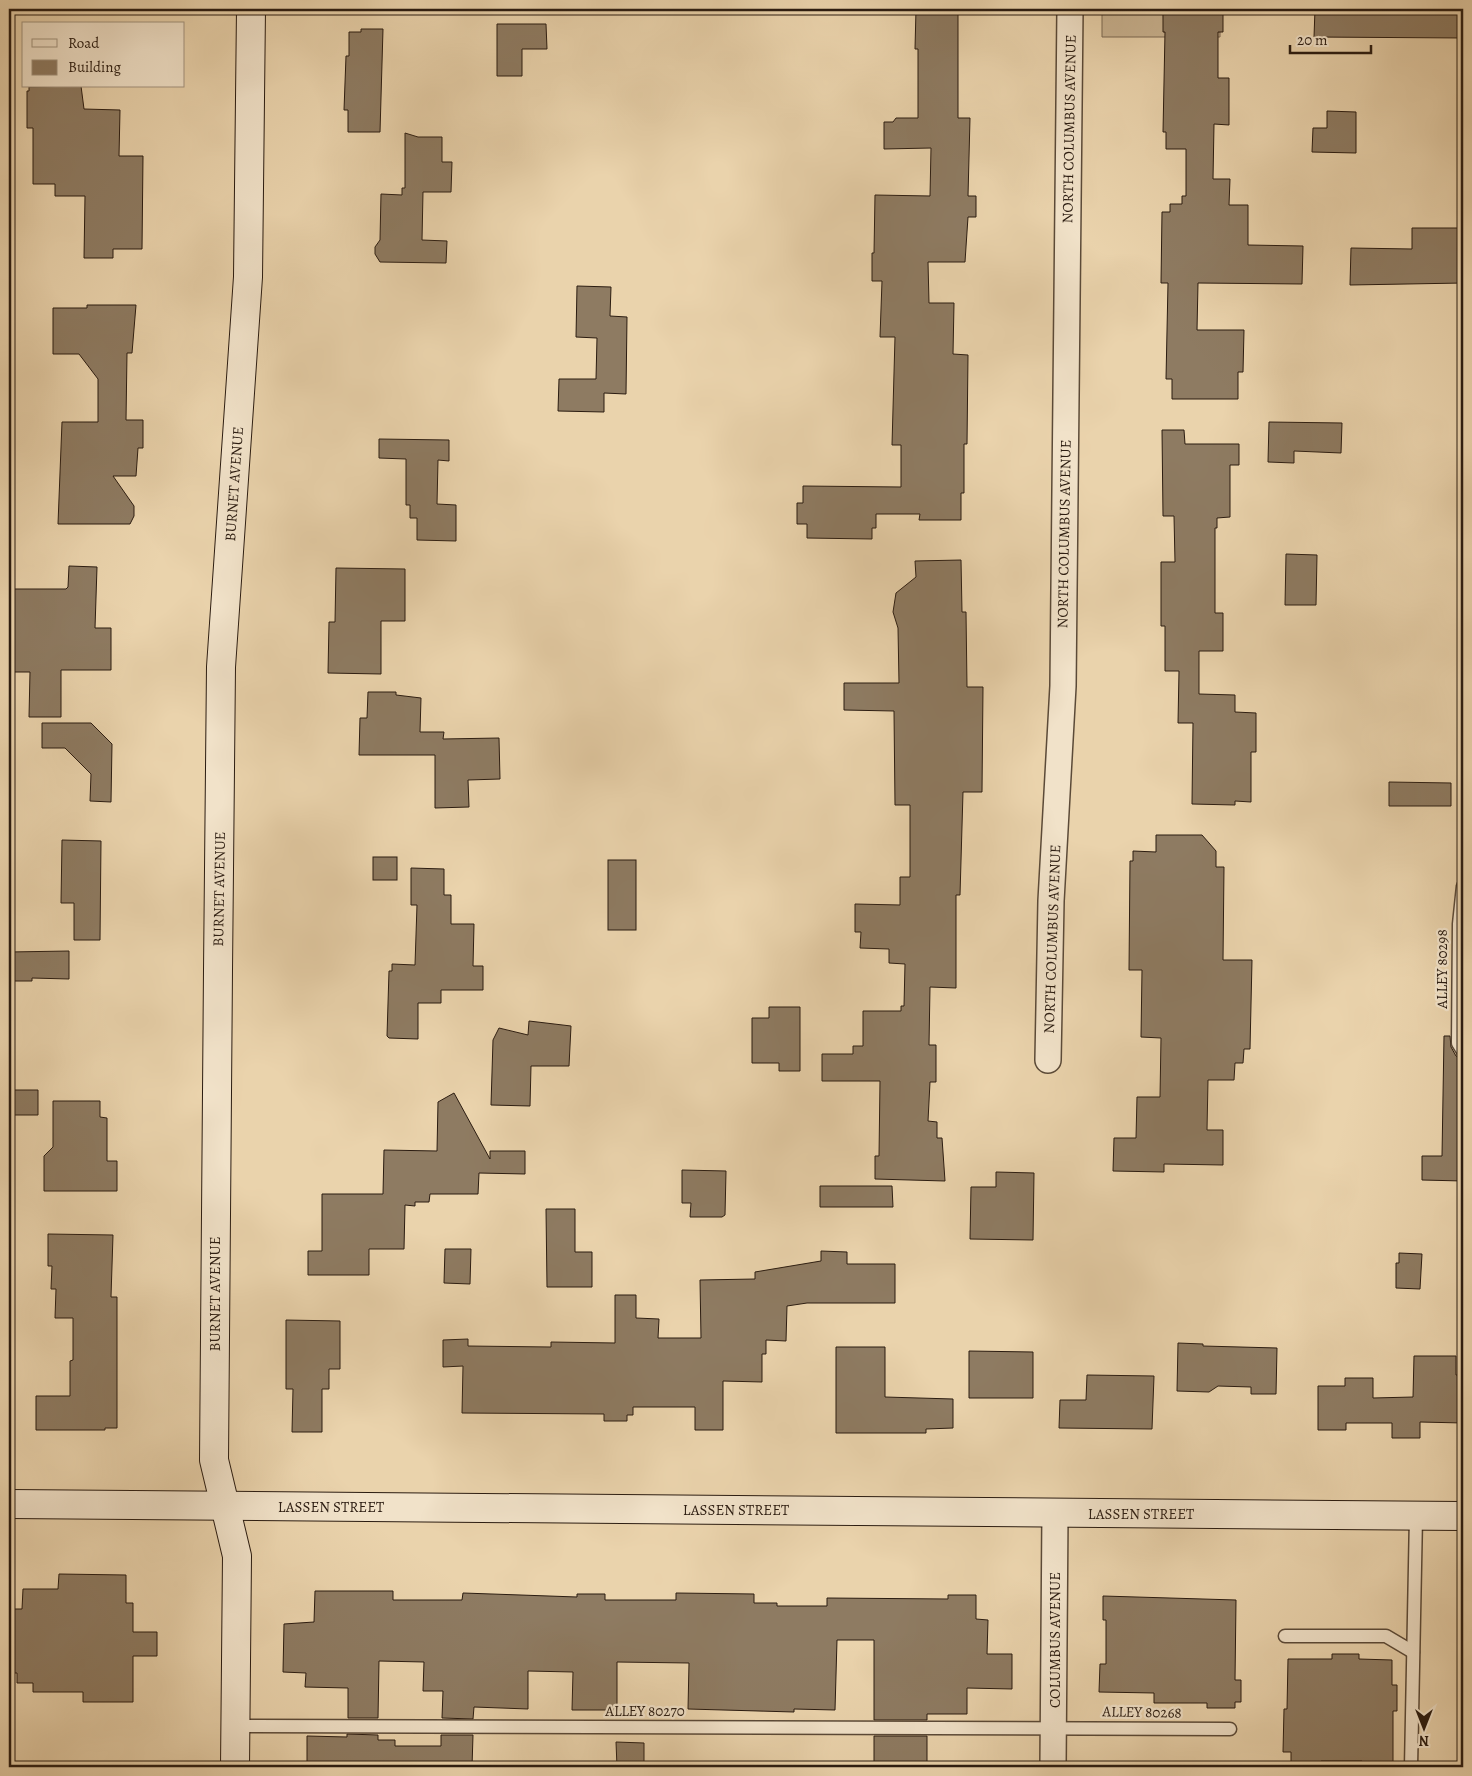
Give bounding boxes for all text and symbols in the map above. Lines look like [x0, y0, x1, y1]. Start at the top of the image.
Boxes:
legend [22, 22, 185, 88]
scale bar [1290, 22, 1371, 54]
text: 20 m [1297, 30, 1328, 50]
text: Road [68, 33, 100, 53]
street label: NORTH COLUMBUS AVENUE [1057, 34, 1081, 224]
text: Building [68, 57, 121, 77]
street label: BURNET AVENUE [220, 426, 248, 542]
street label: NORTH COLUMBUS AVENUE [1052, 439, 1076, 629]
street label: BURNET AVENUE [208, 831, 230, 947]
street label: NORTH COLUMBUS AVENUE [1039, 844, 1065, 1034]
street label: ALLEY 80298 [1432, 929, 1452, 1010]
street label: BURNET AVENUE [205, 1236, 225, 1352]
street label: LASSEN STREET [278, 1497, 385, 1517]
street label: LASSEN STREET [683, 1500, 790, 1520]
street label: LASSEN STREET [1088, 1504, 1195, 1524]
street label: COLUMBUS AVENUE [1045, 1572, 1065, 1708]
street label: ALLEY 80270 [604, 1701, 685, 1721]
street label: ALLEY 80268 [1101, 1701, 1182, 1723]
north arrow [1400, 1704, 1450, 1754]
text: N [1419, 1731, 1429, 1750]

